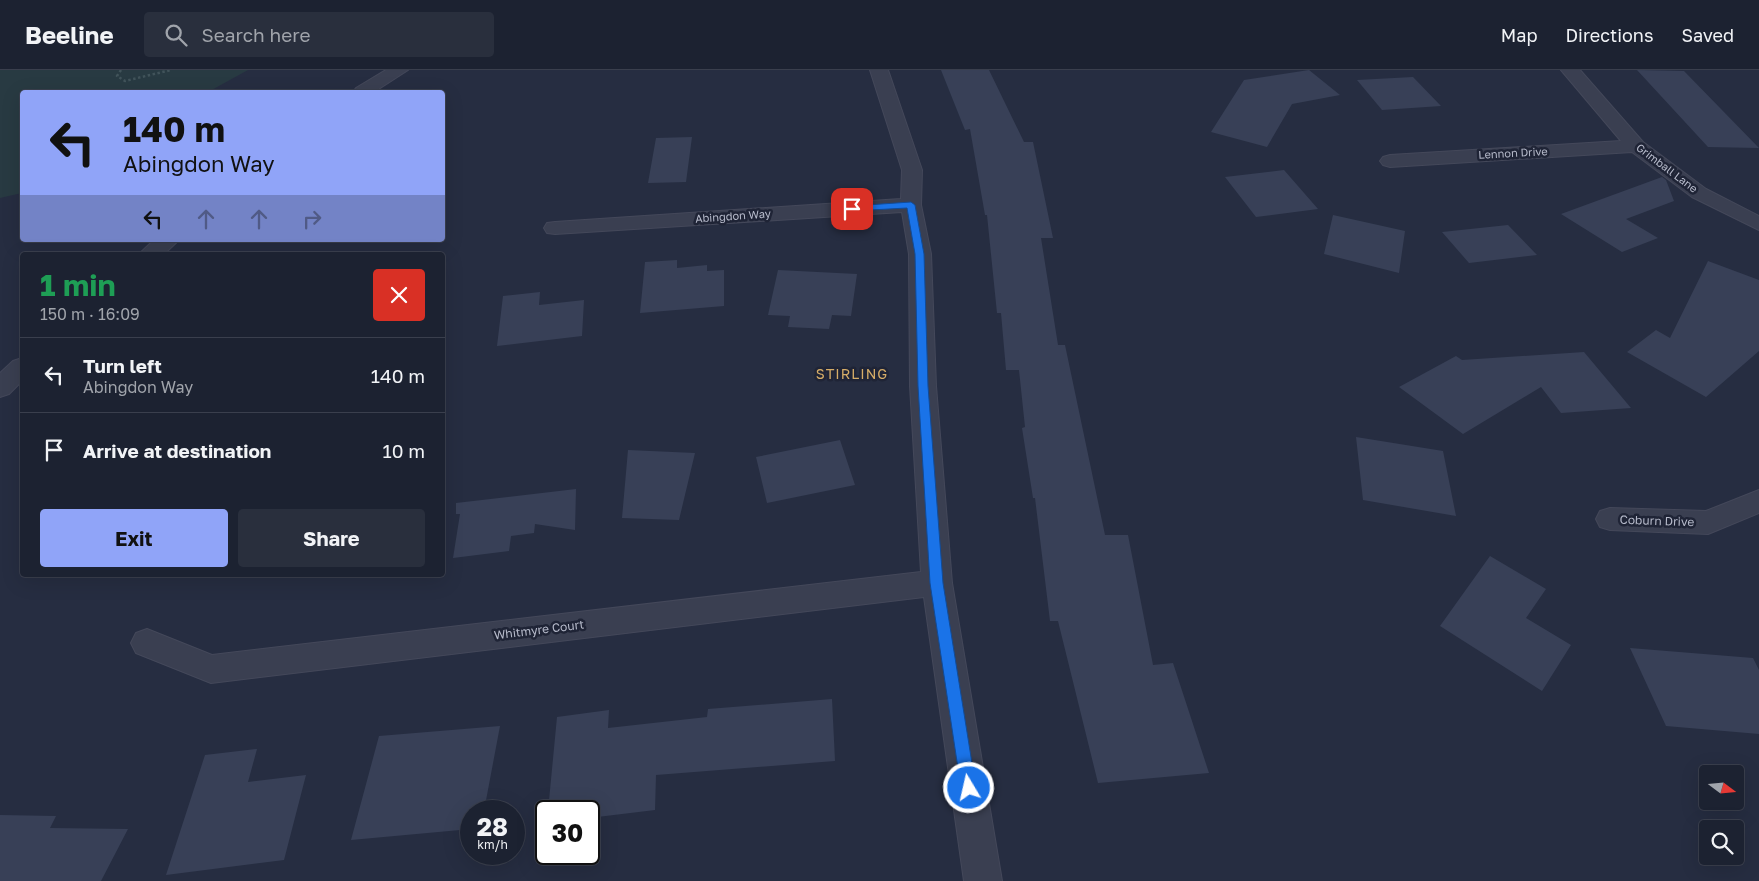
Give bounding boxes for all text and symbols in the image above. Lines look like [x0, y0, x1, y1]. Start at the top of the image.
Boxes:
search box [144, 12, 494, 57]
text: Beeline [25, 20, 114, 49]
icon: search [162, 21, 190, 49]
text: Search here [202, 23, 310, 46]
text: Map [1501, 24, 1537, 46]
text: Directions [1565, 24, 1653, 46]
text: Saved [1681, 24, 1734, 46]
text: 140 m [123, 108, 225, 150]
icon: left [40, 110, 105, 175]
street label: Grimball Lane [1634, 140, 1700, 195]
street label: Lennon Drive [1478, 144, 1548, 161]
text: Abingdon Way [123, 150, 275, 177]
pin [831, 188, 873, 230]
icon: arrive [838, 195, 866, 223]
icon: left [139, 205, 167, 233]
icon: ahead [192, 205, 220, 233]
icon: ahead [245, 205, 273, 233]
icon: right [298, 205, 326, 233]
street label: Abingdon Way [695, 206, 771, 225]
text: 1 min [40, 267, 116, 303]
button: close [373, 269, 425, 321]
text: 150 m · 16:09 [40, 304, 140, 324]
text: Turn left [83, 354, 162, 377]
icon: left [40, 361, 68, 389]
text: 140 m [371, 364, 425, 387]
district label: STIRLING [816, 365, 888, 382]
text: Abingdon Way [83, 377, 193, 397]
icon: arrive [40, 436, 68, 464]
text: Arrive at destination [83, 439, 271, 462]
text: 10 m [382, 439, 425, 462]
button: Exit [40, 509, 228, 567]
button: Share [238, 509, 425, 567]
street label: Coburn Drive [1619, 512, 1695, 529]
street label: Whitmyre Court [493, 616, 585, 642]
position arrow [942, 761, 994, 813]
north arrow [1699, 765, 1744, 810]
map controls [1699, 765, 1744, 865]
speed limit sign: 30 [535, 800, 600, 865]
text: 28 [477, 811, 508, 842]
button: search [1699, 820, 1744, 865]
text: km/h [477, 837, 508, 852]

